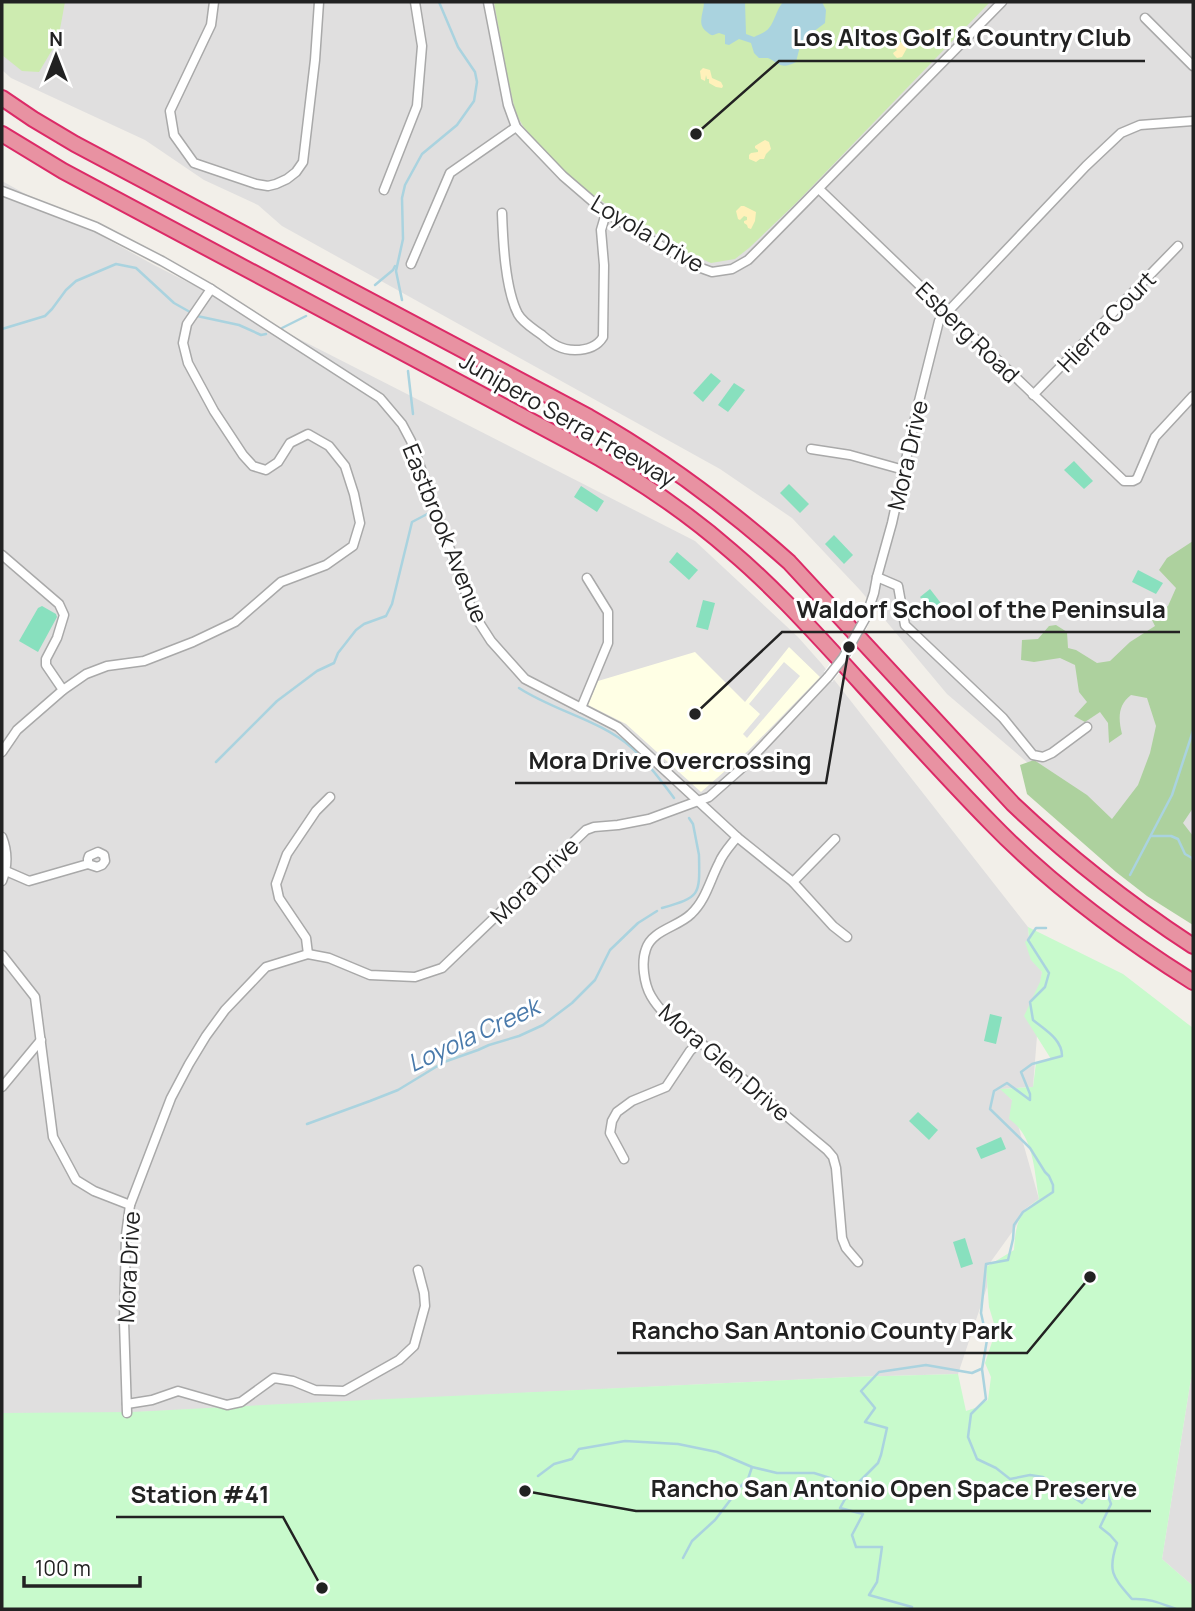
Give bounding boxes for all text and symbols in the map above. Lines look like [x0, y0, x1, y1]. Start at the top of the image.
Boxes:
callout: Los Altos Golf & Country Club [779, 16, 1145, 61]
text: Los Altos Golf & Country Club [793, 20, 1131, 53]
north arrow [21, 21, 91, 91]
text: N [49, 26, 63, 52]
street label: Loyola Drive [585, 187, 711, 279]
street label: Hierra Court [1050, 263, 1162, 379]
street label: Esberg Road [909, 274, 1027, 390]
street label: Junipero Serra Freeway [454, 344, 682, 494]
street label: Mora Drive [879, 397, 935, 513]
street label: Eastbrook Avenue [395, 439, 497, 627]
callout: Waldorf School of the Peninsula [782, 587, 1180, 632]
text: Waldorf School of the Peninsula [796, 592, 1166, 625]
callout: Mora Drive Overcrossing [515, 738, 826, 783]
text: Mora Drive Overcrossing [528, 743, 812, 776]
street label: Mora Drive [483, 830, 585, 930]
water label: Loyola Creek [402, 988, 547, 1079]
street label: Mora Glen Drive [652, 996, 798, 1128]
street label: Mora Drive [109, 1210, 147, 1324]
callout: Rancho San Antonio County Park [617, 1308, 1027, 1353]
text: Rancho San Antonio County Park [631, 1313, 1014, 1346]
callout: Rancho San Antonio Open Space Preserve [636, 1466, 1151, 1511]
text: Rancho San Antonio Open Space Preserve [651, 1471, 1137, 1504]
callout: Station #41 [116, 1472, 283, 1517]
text: Station #41 [130, 1477, 270, 1510]
scale bar [24, 1544, 140, 1588]
text: 100 m [35, 1554, 91, 1582]

